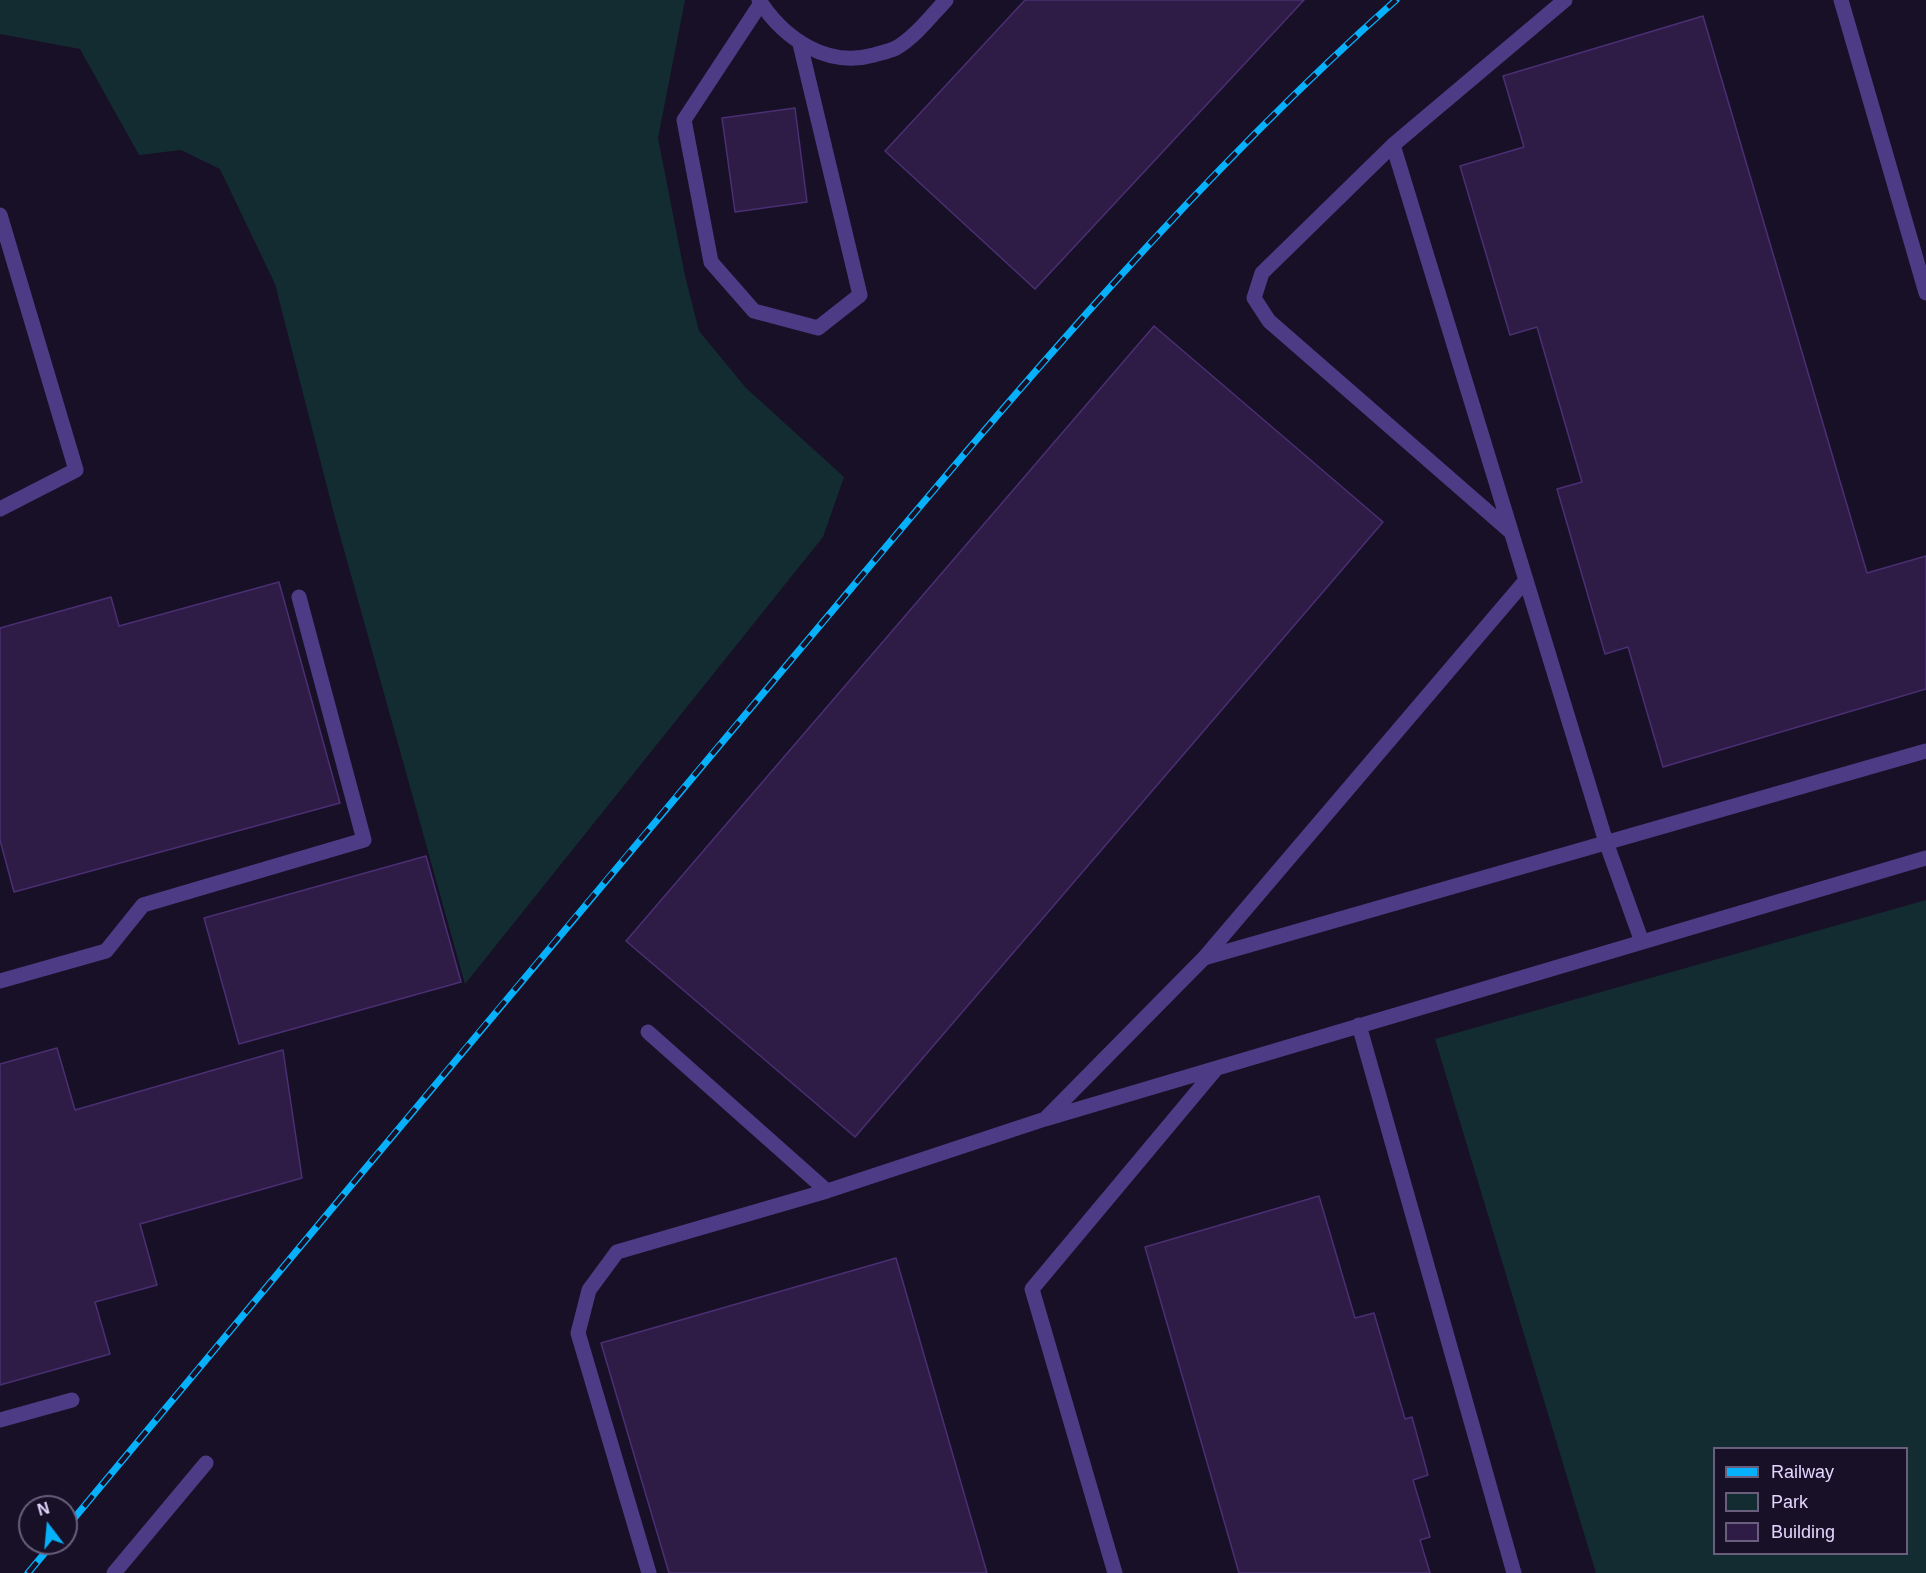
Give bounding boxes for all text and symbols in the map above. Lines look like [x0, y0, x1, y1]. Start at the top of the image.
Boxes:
legend [1713, 1447, 1908, 1555]
text: Railway [1771, 1462, 1834, 1482]
text: Park [1771, 1492, 1808, 1512]
north arrow [18, 1495, 78, 1555]
text: N [36, 1499, 51, 1519]
text: Building [1771, 1522, 1835, 1542]

